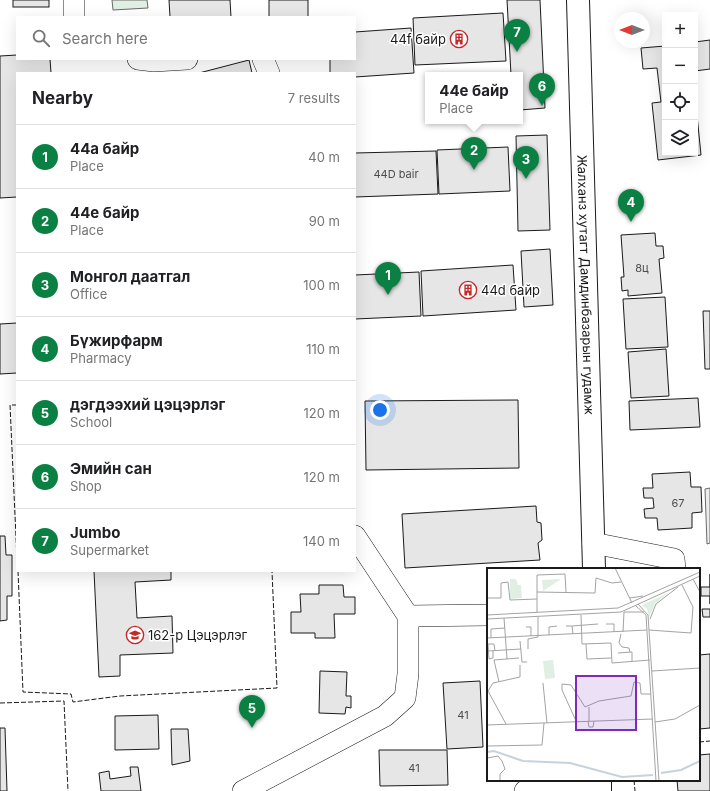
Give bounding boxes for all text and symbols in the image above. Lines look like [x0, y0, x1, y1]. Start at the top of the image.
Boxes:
north arrow [614, 12, 650, 48]
map controls [662, 12, 698, 156]
button: + [662, 12, 698, 48]
search box [16, 16, 356, 60]
pin: 7 [504, 19, 530, 52]
icon: search [30, 27, 52, 49]
text: Search here [62, 29, 148, 48]
building icon: 44f байр [449, 29, 469, 49]
place label: 44f байр [390, 31, 446, 47]
button: − [662, 48, 698, 84]
popup [425, 72, 523, 124]
pin: 6 [529, 73, 555, 106]
text: 44e байр [439, 81, 509, 100]
button: locate [662, 84, 698, 120]
text: Nearby [32, 88, 93, 108]
text: 7 results [288, 90, 340, 106]
text: Place [439, 100, 473, 116]
button: layers [662, 120, 698, 156]
pin: 2 [461, 137, 487, 170]
text: 44a байр [70, 139, 139, 158]
pin: 3 [513, 146, 539, 179]
text: 1 [42, 149, 48, 165]
text: 40 m [308, 149, 340, 165]
street label: Жалханз хутагт Дамдинбазарын гудамж [574, 155, 598, 416]
text: Place [70, 158, 104, 174]
house number: 44D bair [373, 167, 419, 181]
pin: 4 [618, 189, 644, 222]
text: 44e байр [70, 203, 139, 222]
text: 2 [41, 213, 49, 229]
text: 90 m [309, 213, 340, 229]
text: Place [70, 222, 104, 238]
house number: 8ц [635, 261, 649, 275]
pin: 1 [375, 262, 401, 295]
text: Монгол даатгал [70, 267, 190, 286]
text: 3 [41, 277, 49, 293]
text: 100 m [303, 277, 340, 293]
building icon: 44d байр [458, 280, 478, 300]
place label: 44d байр [481, 282, 540, 298]
text: Office [70, 286, 107, 302]
text: Бүжирфарм [70, 331, 163, 350]
text: 4 [41, 341, 49, 357]
text: 110 m [306, 341, 340, 357]
text: Pharmacy [70, 350, 132, 366]
text: дэгдээхий цэцэрлэг [70, 395, 225, 414]
your location [370, 400, 390, 420]
text: 5 [41, 405, 49, 421]
text: 120 m [304, 405, 340, 421]
text: School [70, 414, 112, 430]
text: Эмийн сан [70, 459, 152, 478]
text: 6 [41, 469, 49, 485]
text: 120 m [304, 469, 340, 485]
text: Shop [70, 478, 102, 494]
house number: 67 [671, 496, 685, 510]
text: Jumbo [70, 523, 120, 542]
text: 7 [41, 533, 49, 549]
text: 140 m [303, 533, 340, 549]
text: Supermarket [70, 542, 149, 558]
inset map [487, 568, 700, 781]
school or university icon: 162-р Цэцэрлэг [125, 625, 145, 645]
place label: 162-р Цэцэрлэг [148, 627, 247, 643]
pin: 5 [239, 695, 265, 728]
house number: 41 [457, 708, 469, 722]
house number: 41 [408, 761, 420, 775]

